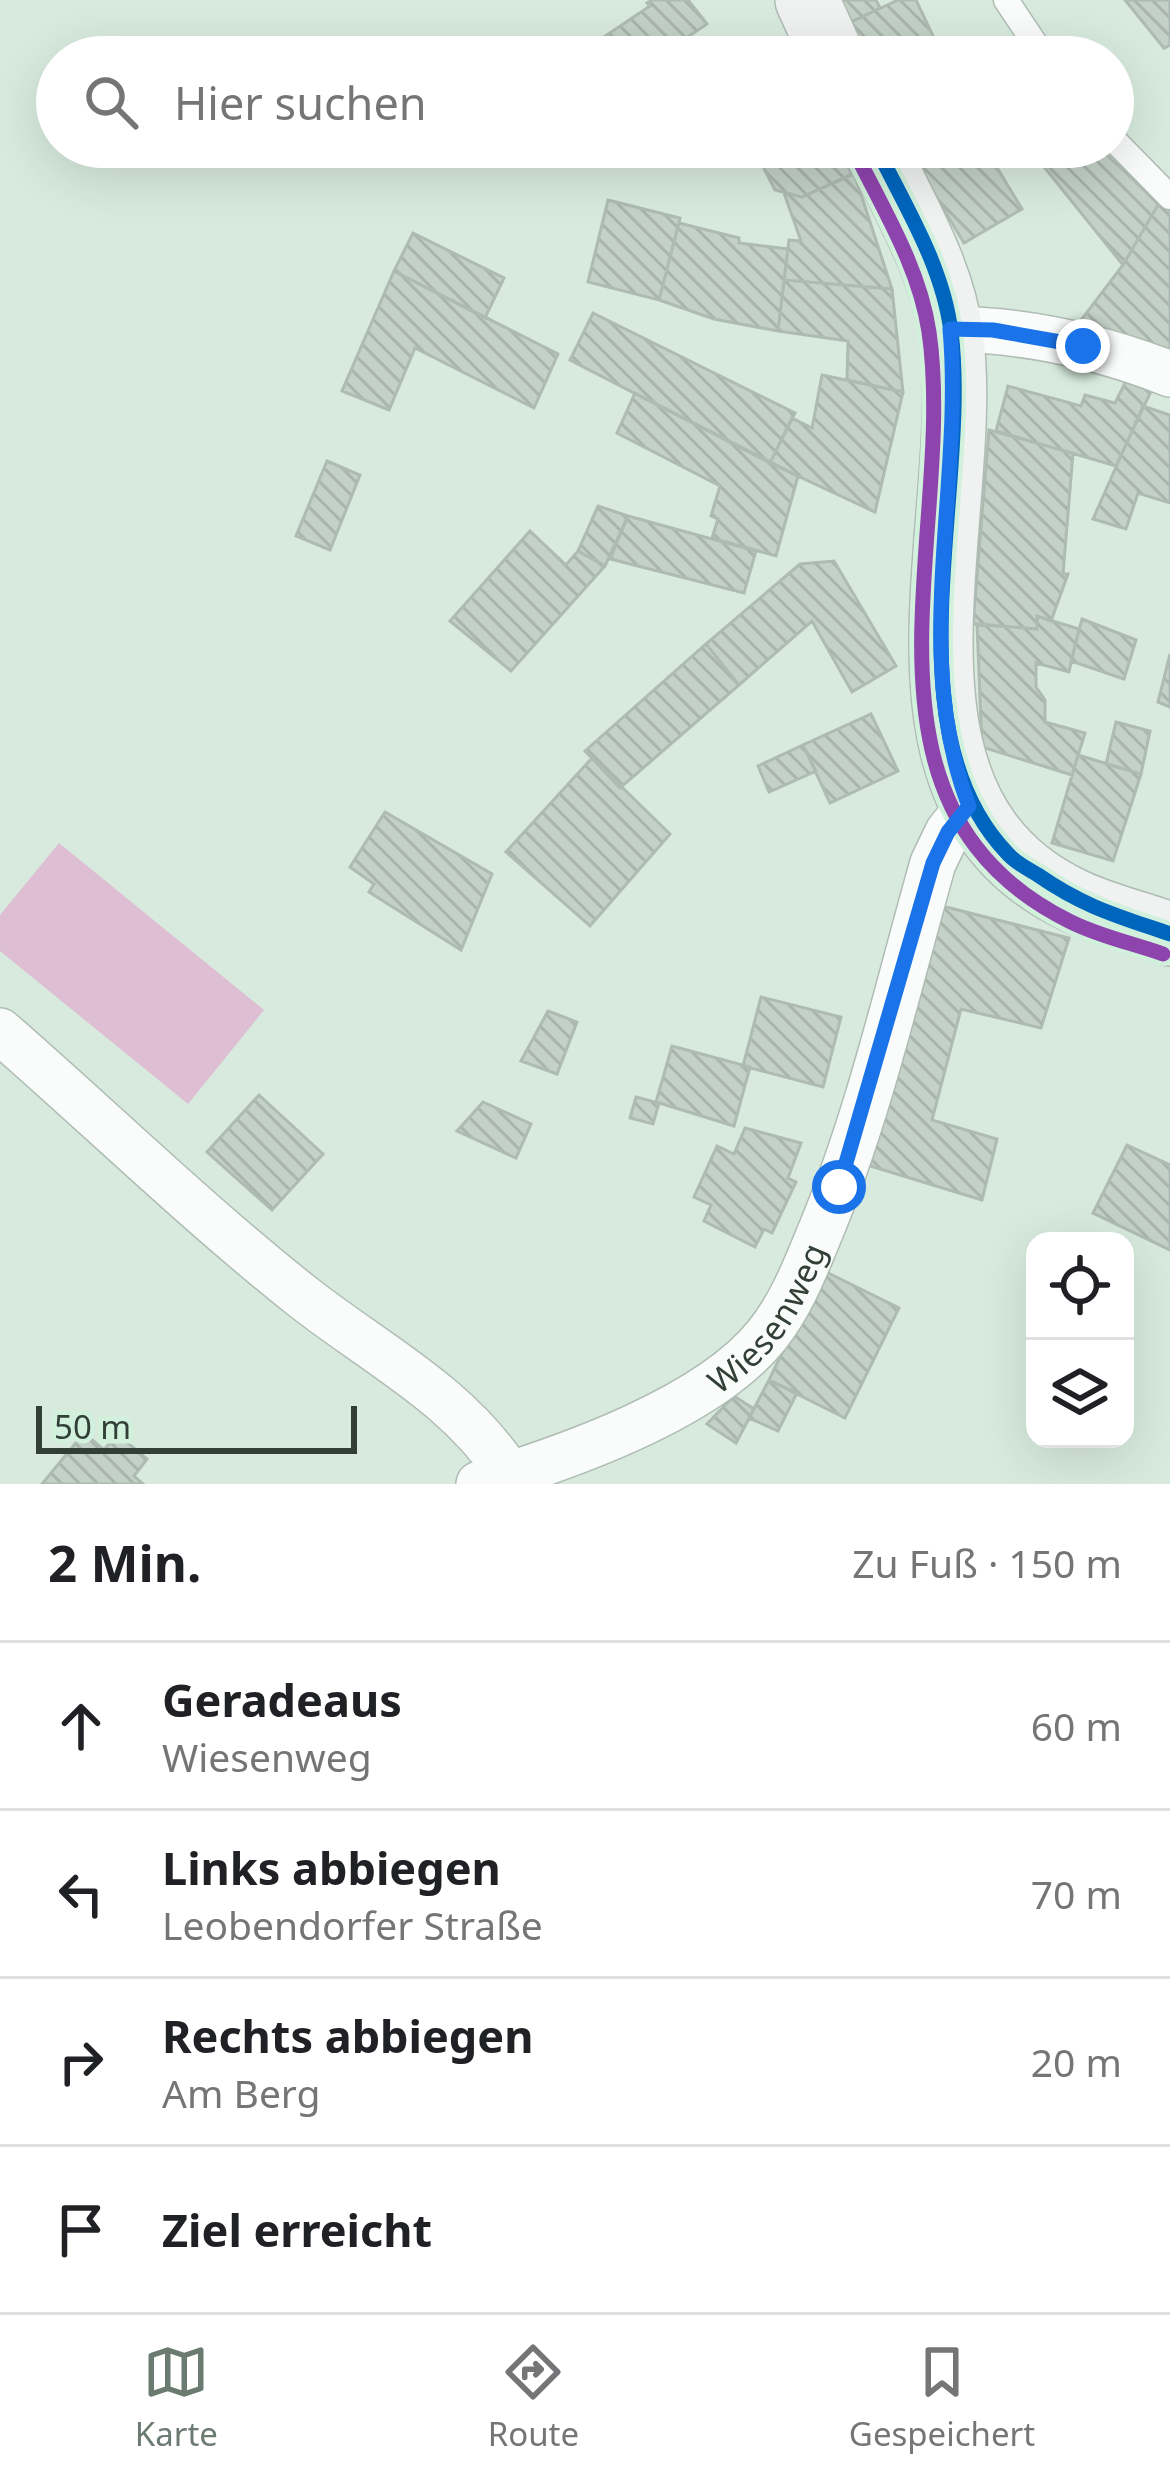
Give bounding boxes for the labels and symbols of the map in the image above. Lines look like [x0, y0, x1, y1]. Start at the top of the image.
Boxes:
route end [1056, 319, 1110, 373]
route start [812, 1160, 866, 1214]
street label: Wiesenweg [698, 1236, 836, 1403]
scale bar [36, 1400, 357, 1453]

